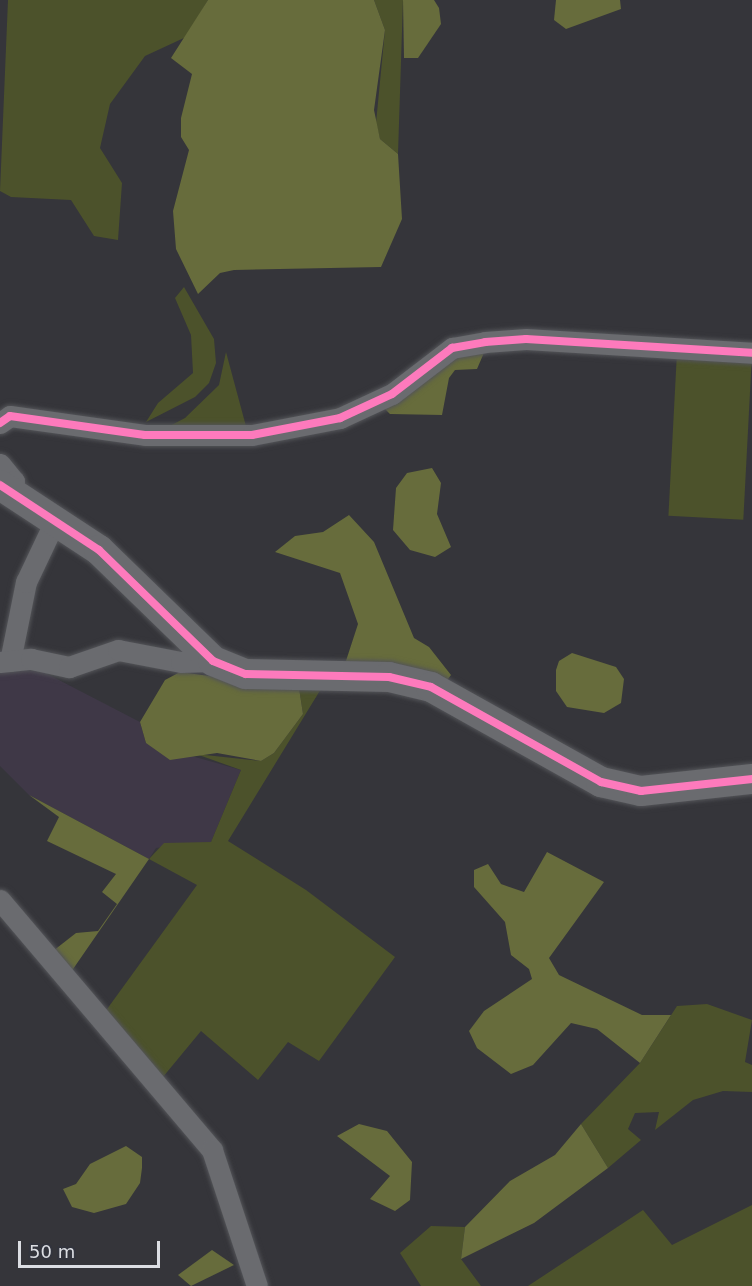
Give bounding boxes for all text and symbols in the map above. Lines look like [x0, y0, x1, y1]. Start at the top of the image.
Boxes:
scale bar [21, 1229, 164, 1267]
text: 50 m [29, 1241, 75, 1262]

